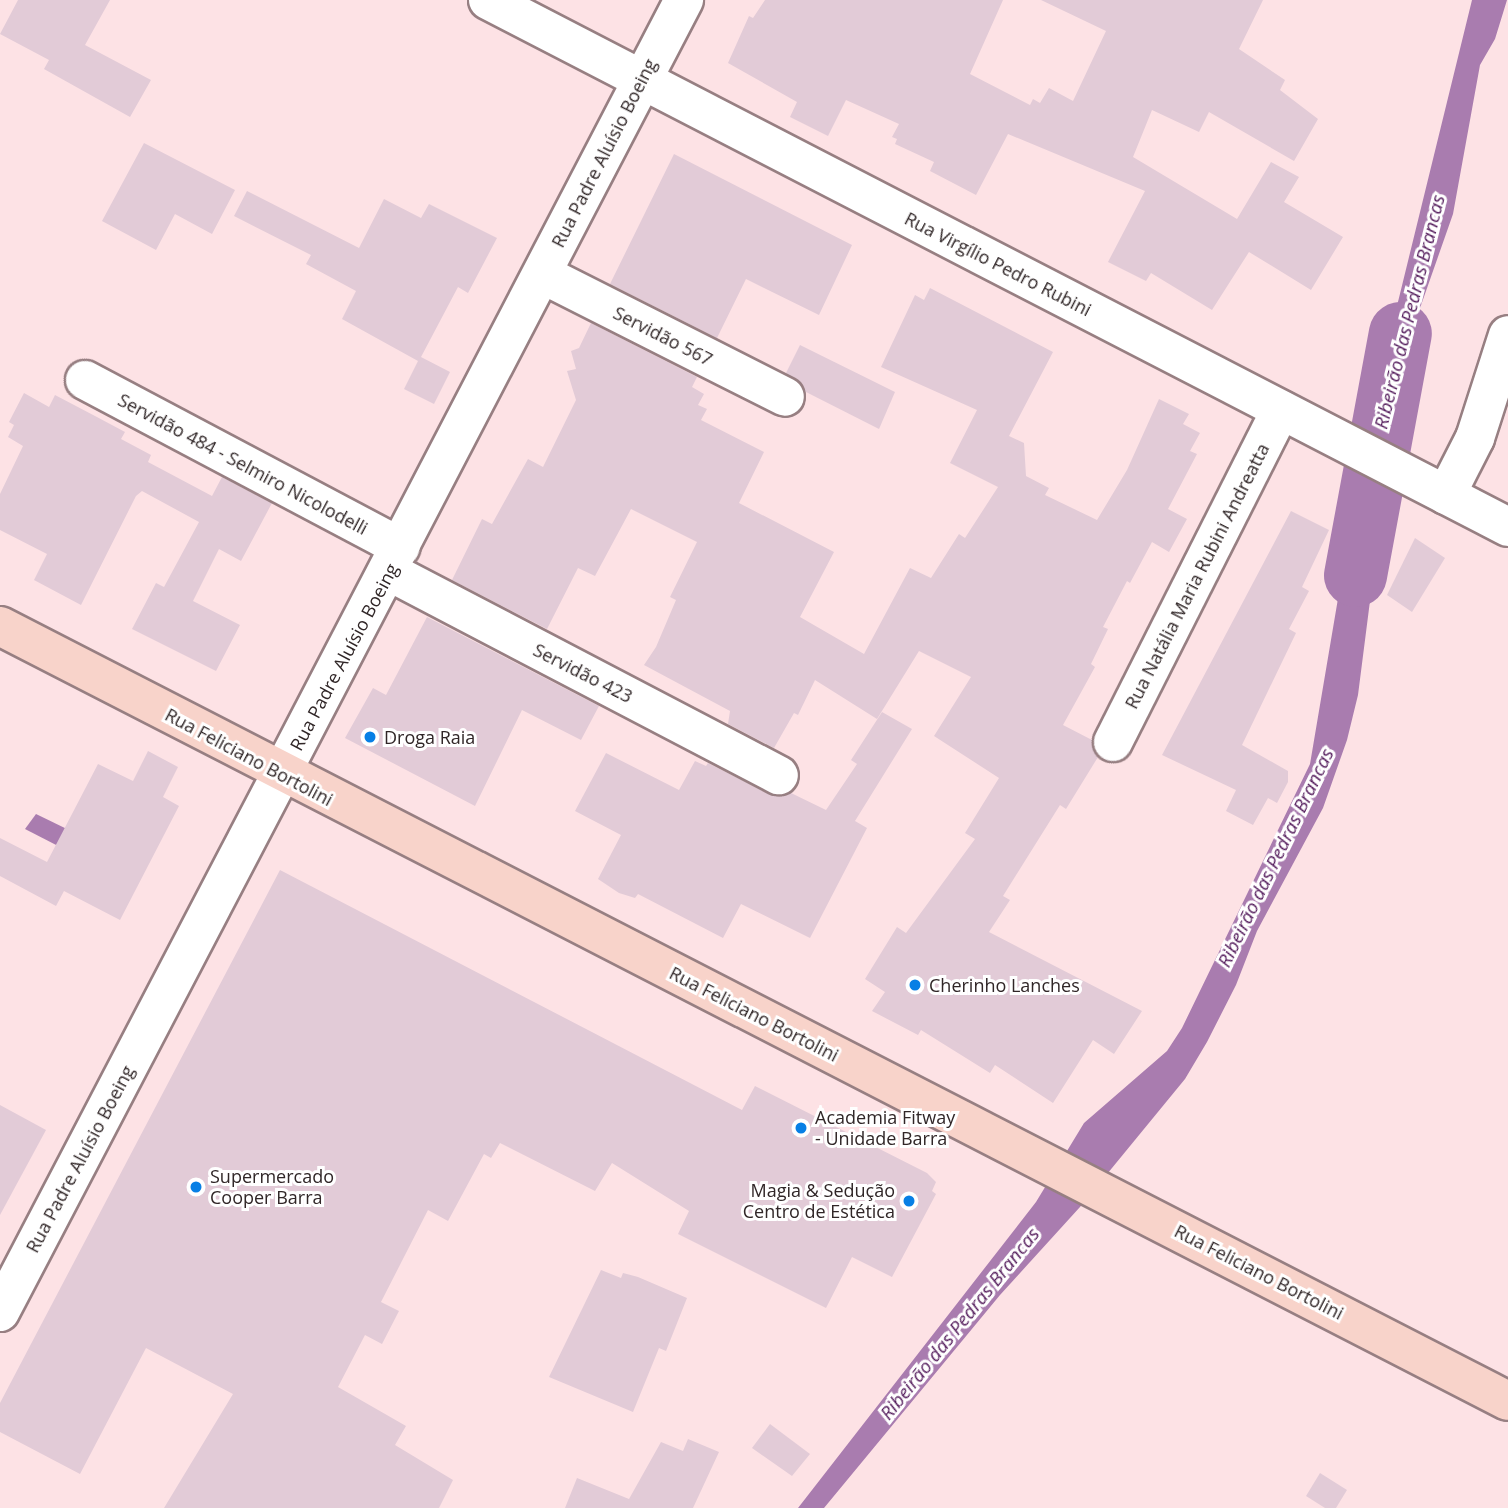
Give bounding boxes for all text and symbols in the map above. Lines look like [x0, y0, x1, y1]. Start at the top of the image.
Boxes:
street label: Rua Padre Aluísio Boeing [547, 55, 661, 251]
water label: Ribeirão das Pedras Brancas [1370, 193, 1450, 431]
street label: Rua Virgílio Pedro Rubini [901, 208, 1095, 320]
street label: Servidão 567 [610, 302, 716, 370]
street label: Servidão 484 - Selmiro Nicolodelli [114, 389, 372, 539]
street label: Rua Natália Maria Rubini Andreatta [1120, 440, 1274, 712]
street label: Rua Padre Aluísio Boeing [285, 560, 403, 754]
street label: Servidão 423 [530, 639, 636, 707]
street label: Rua Feliciano Bortolini [161, 704, 337, 810]
place label: Droga Raia [384, 726, 475, 748]
marker: Droga Raia [362, 729, 378, 745]
water label: Ribeirão das Pedras Brancas [1213, 745, 1339, 971]
street label: Rua Feliciano Bortolini [666, 962, 842, 1066]
place label: Cherinho Lanches [929, 974, 1080, 996]
marker: Cherinho Lanches [907, 977, 923, 993]
street label: Rua Padre Aluísio Boeing [21, 1062, 139, 1256]
place label: Academia Fitway - Unidade Barra [815, 1107, 955, 1150]
marker: Academia Fitway - Unidade Barra [793, 1120, 809, 1136]
place label: Supermercado Cooper Barra [210, 1166, 334, 1208]
marker: Supermercado Cooper Barra [188, 1179, 204, 1195]
place label: Magia & Sedução Centro de Estética [743, 1180, 895, 1222]
marker: Magia & Sedução Centro de Estética [901, 1193, 917, 1209]
street label: Rua Feliciano Bortolini [1171, 1220, 1347, 1324]
water label: Ribeirão das Pedras Brancas [876, 1223, 1044, 1425]

